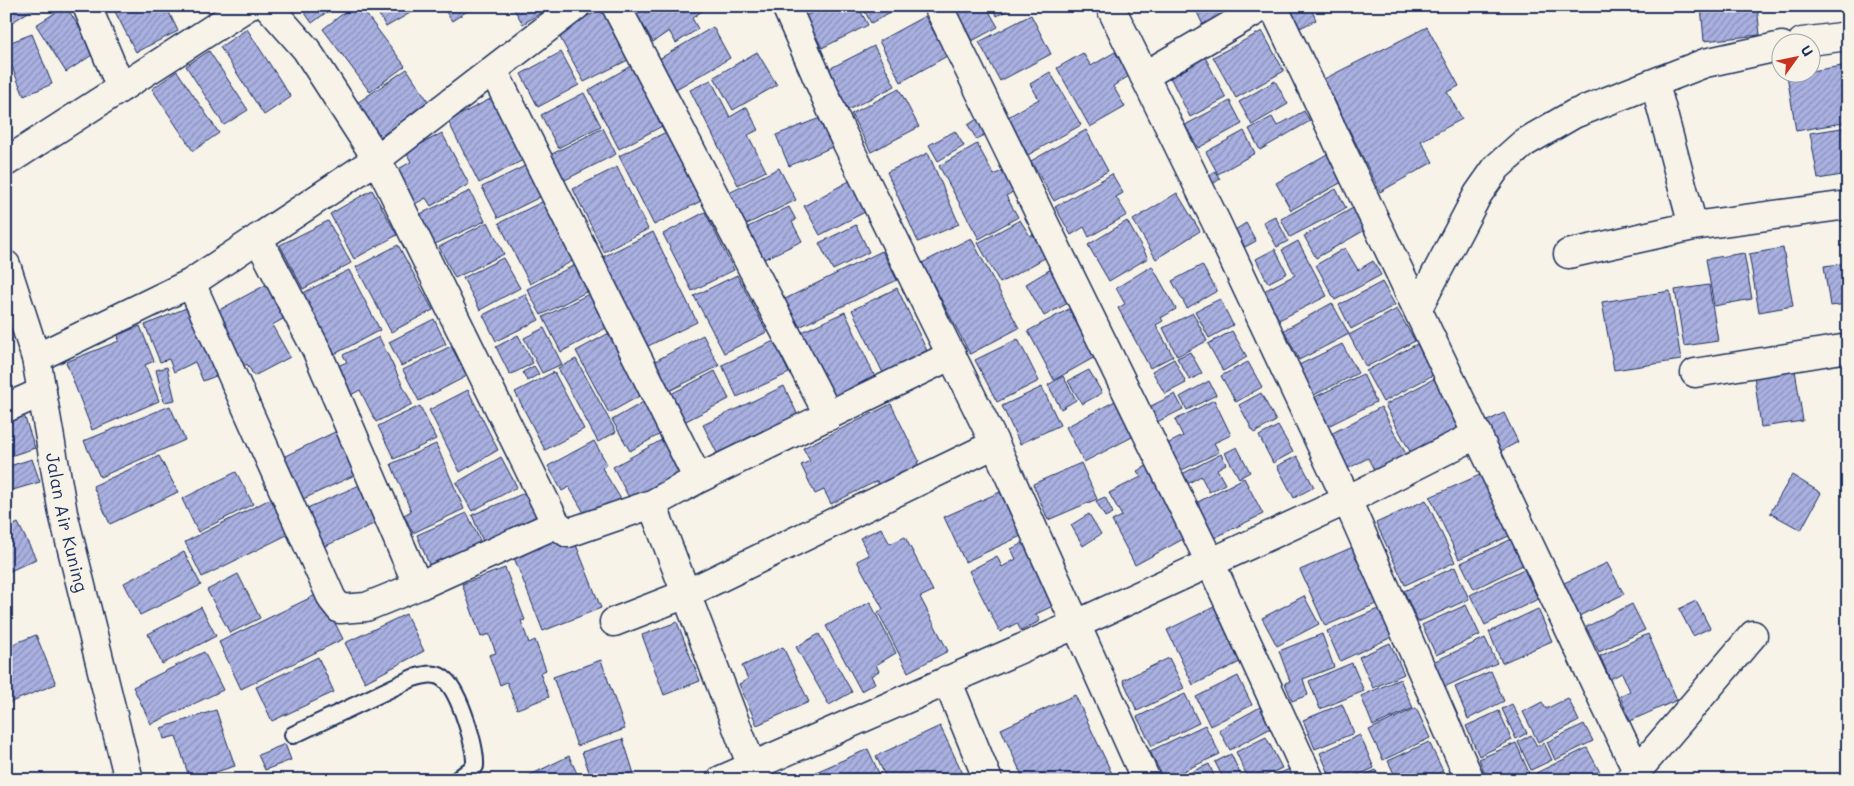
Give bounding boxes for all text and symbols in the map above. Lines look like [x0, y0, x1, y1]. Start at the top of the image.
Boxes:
north arrow [1772, 32, 1822, 82]
text: U [1797, 41, 1818, 60]
street label: Jalan Air Kuning [41, 451, 94, 595]

